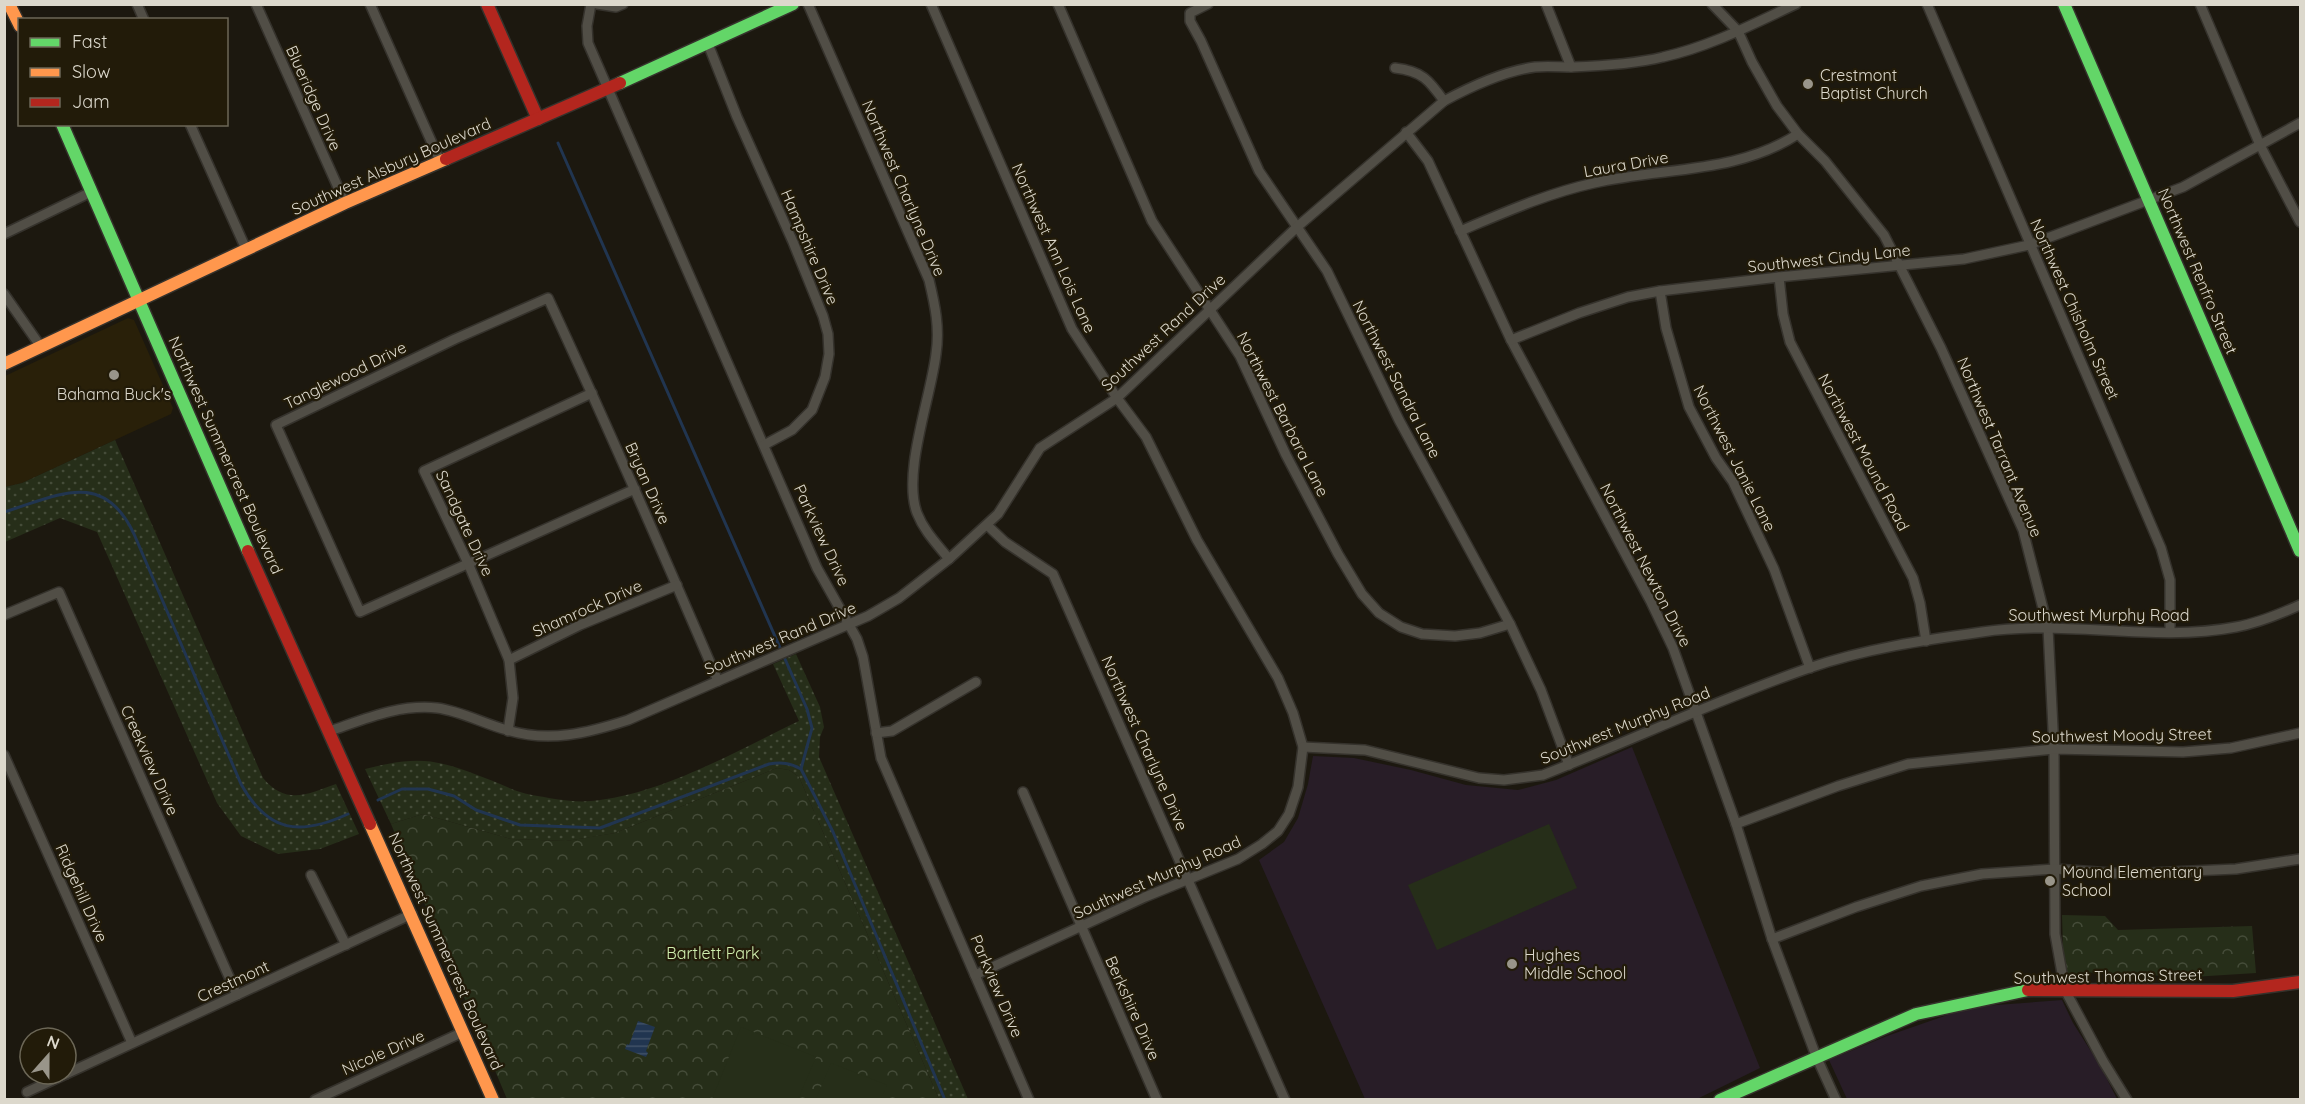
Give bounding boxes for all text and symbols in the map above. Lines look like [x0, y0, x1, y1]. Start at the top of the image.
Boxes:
legend [18, 18, 228, 126]
text: Fast [72, 30, 107, 53]
street label: Blueridge Drive [282, 42, 346, 154]
text: Slow [72, 60, 110, 83]
place label: Crestmont Baptist Church [1820, 65, 1928, 103]
marker: Crestmont Baptist Church [1801, 77, 1815, 91]
text: Jam [72, 90, 110, 113]
street label: Northwest Charlyne Drive [858, 97, 950, 279]
street label: Southwest Alsbury Boulevard [288, 113, 494, 219]
street label: Laura Drive [1582, 147, 1670, 181]
street label: Northwest Ann Lois Lane [1008, 160, 1100, 336]
street label: Northwest Renfro Street [2154, 185, 2242, 357]
street label: Hampshire Drive [777, 186, 843, 308]
street label: Northwest Chisholm Street [2026, 215, 2124, 403]
street label: Southwest Cindy Lane [1747, 240, 1911, 276]
street label: Southwest Rand Drive [1097, 269, 1229, 395]
street label: Northwest Sandra Lane [1348, 297, 1446, 461]
street label: Northwest Barbara Lane [1233, 328, 1333, 500]
street label: Northwest Summercrest Boulevard [164, 333, 288, 577]
street label: Tanglewood Drive [281, 337, 409, 413]
street label: Northwest Tarrant Avenue [1953, 354, 2047, 540]
marker: Bahama Buck's [107, 368, 121, 382]
street label: Northwest Mound Road [1814, 370, 1914, 534]
street label: Northwest Janie Lane [1689, 381, 1781, 535]
place label: Bahama Buck's [57, 384, 171, 404]
street label: Bryan Drive [621, 439, 675, 527]
street label: Sandgate Drive [432, 467, 498, 579]
street label: Northwest Newton Drive [1596, 480, 1696, 650]
street label: Parkview Drive [790, 481, 854, 589]
street label: Shamrock Drive [529, 575, 645, 641]
street label: Southwest Rand Drive [701, 597, 859, 679]
street label: Southwest Murphy Road [2009, 605, 2190, 625]
street label: Northwest Charlyne Drive [1097, 652, 1193, 834]
street label: Southwest Murphy Road [1537, 682, 1713, 768]
street label: Creekview Drive [117, 702, 183, 818]
street label: Southwest Moody Street [2032, 723, 2212, 747]
street label: Northwest Summercrest Boulevard [384, 829, 508, 1073]
street label: Southwest Murphy Road [1070, 831, 1244, 923]
street label: Ridgehill Drive [51, 841, 113, 945]
place label: Mound Elementary School [2062, 862, 2202, 900]
marker: Mound Elementary School [2043, 874, 2057, 888]
street label: Parkview Drive [966, 932, 1028, 1040]
park label: Bartlett Park [666, 943, 760, 963]
place label: Hughes Middle School [1524, 945, 1626, 983]
street label: Berkshire Drive [1101, 953, 1165, 1063]
street label: Crestmont [194, 956, 272, 1006]
marker: Hughes Middle School [1505, 957, 1519, 971]
street label: Southwest Thomas Street [2013, 964, 2203, 988]
street label: Nicole Drive [339, 1025, 427, 1079]
north arrow [18, 1026, 78, 1086]
text: N [44, 1031, 62, 1053]

